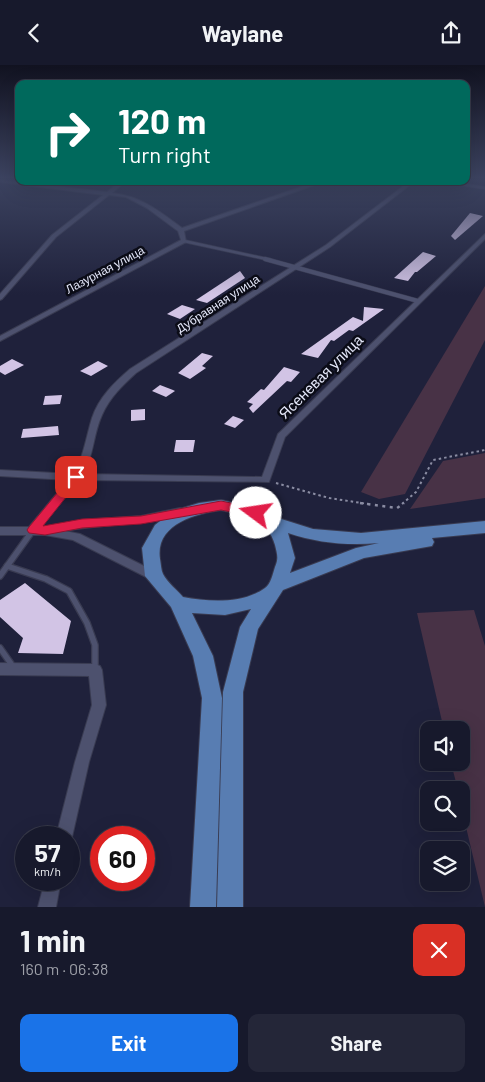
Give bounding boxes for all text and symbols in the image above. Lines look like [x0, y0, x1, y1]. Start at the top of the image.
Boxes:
icon: back [20, 19, 48, 47]
icon: share [437, 19, 465, 47]
text: Waylane [202, 20, 283, 46]
text: 120 m [118, 99, 206, 141]
icon: right [35, 100, 100, 165]
text: Turn right [118, 141, 211, 167]
street label: Лазурная улица [63, 242, 147, 297]
street label: Дубравная улица [173, 271, 262, 336]
street label: Ясеневая улица [274, 330, 367, 422]
pin [55, 456, 97, 498]
icon: arrive [62, 463, 90, 491]
position arrow [229, 486, 281, 538]
map controls [420, 721, 470, 891]
button: sound [420, 721, 470, 771]
button: search [420, 781, 470, 831]
speed limit sign: 60 [90, 826, 155, 891]
text: 57 [35, 837, 60, 867]
button: layers [420, 841, 470, 891]
text: km/h [34, 864, 61, 878]
text: 1 min [20, 922, 86, 958]
button: close [413, 924, 465, 976]
text: 160 m · 06:38 [20, 959, 108, 978]
button: Exit [20, 1014, 238, 1072]
button: Share [248, 1014, 465, 1072]

